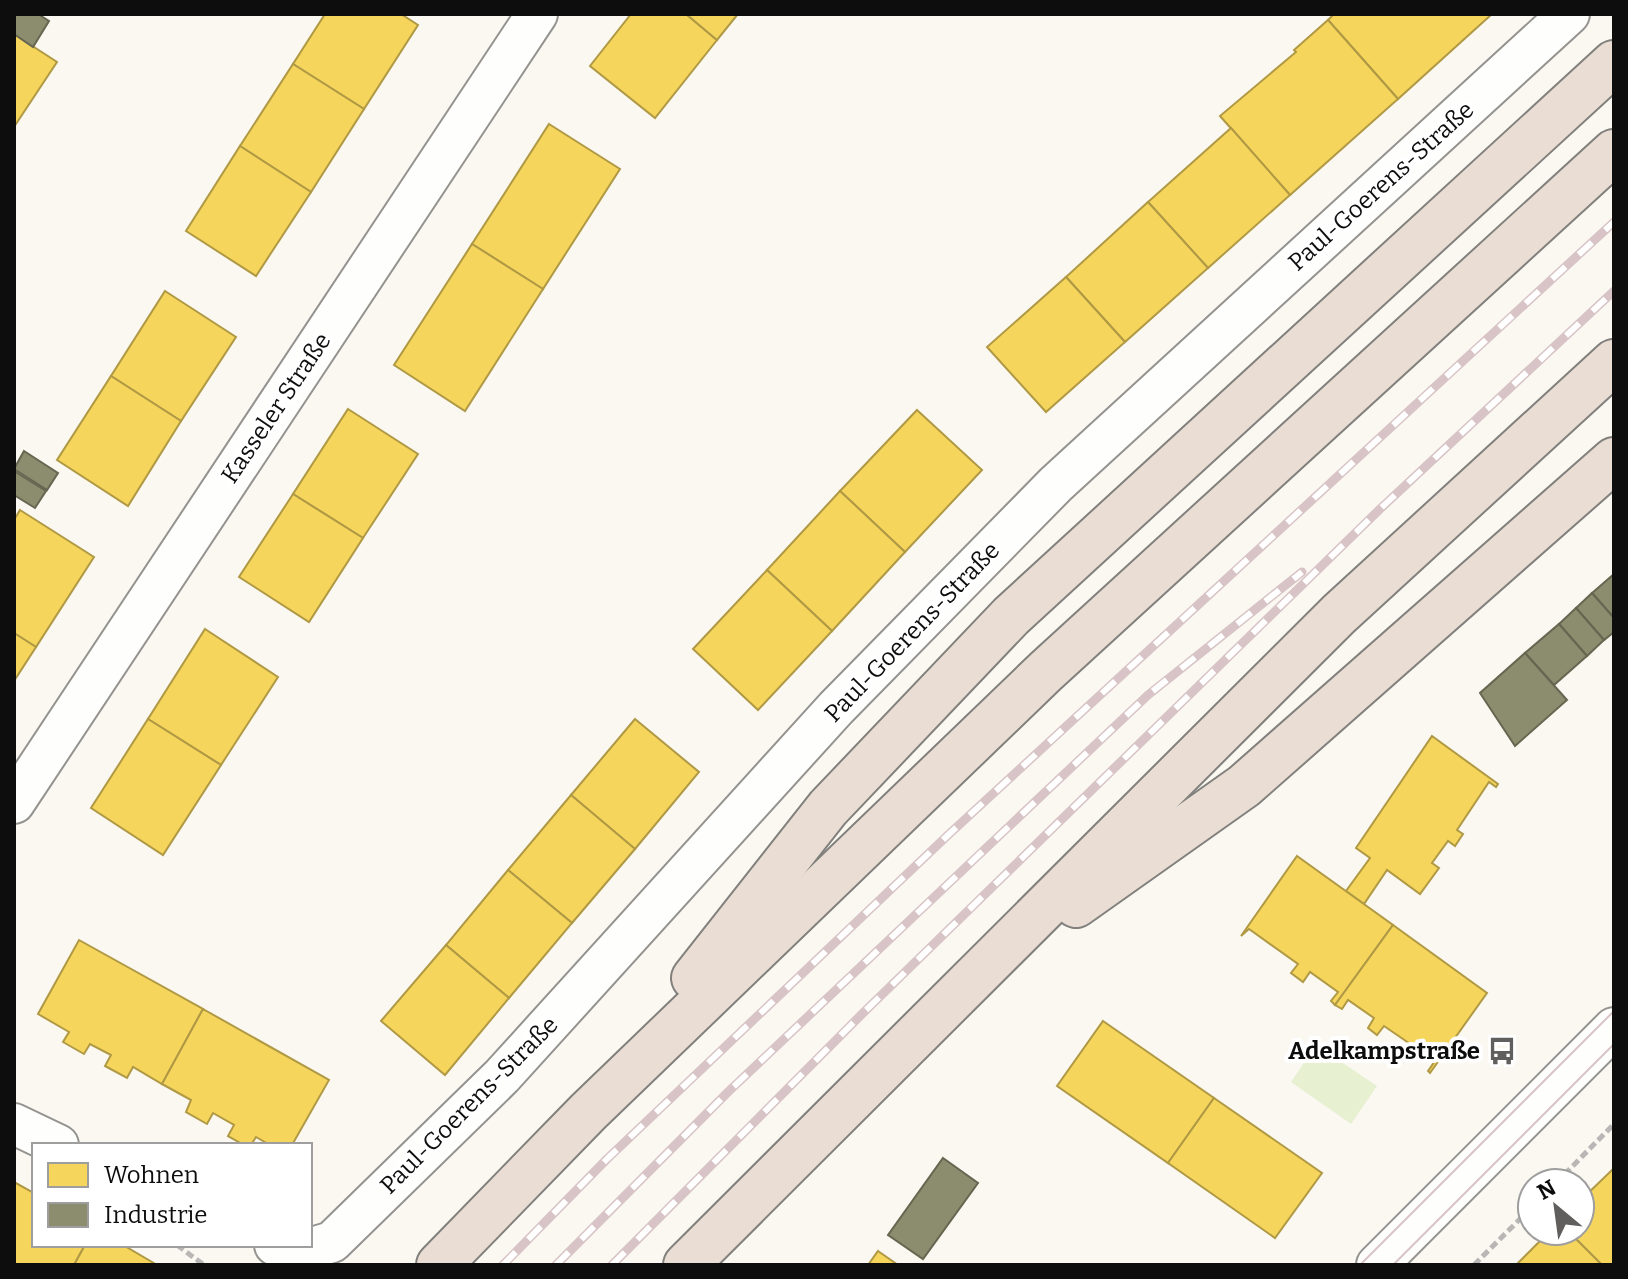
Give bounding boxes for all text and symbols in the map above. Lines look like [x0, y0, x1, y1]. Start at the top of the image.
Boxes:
street label: Paul-Goerens-Straße [1283, 96, 1479, 276]
street label: Kasseler Straße [215, 328, 337, 488]
street label: Paul-Goerens-Straße [819, 536, 1005, 728]
street label: Paul-Goerens-Straße [375, 1011, 563, 1199]
bus stop icon: Adelkampstraße [1487, 1036, 1517, 1066]
place label: Adelkampstraße [1288, 1037, 1480, 1065]
legend [32, 1143, 312, 1247]
text: Wohnen [104, 1161, 199, 1189]
north arrow [1516, 1167, 1596, 1247]
text: N [1533, 1174, 1561, 1206]
text: Industrie [104, 1201, 207, 1229]

